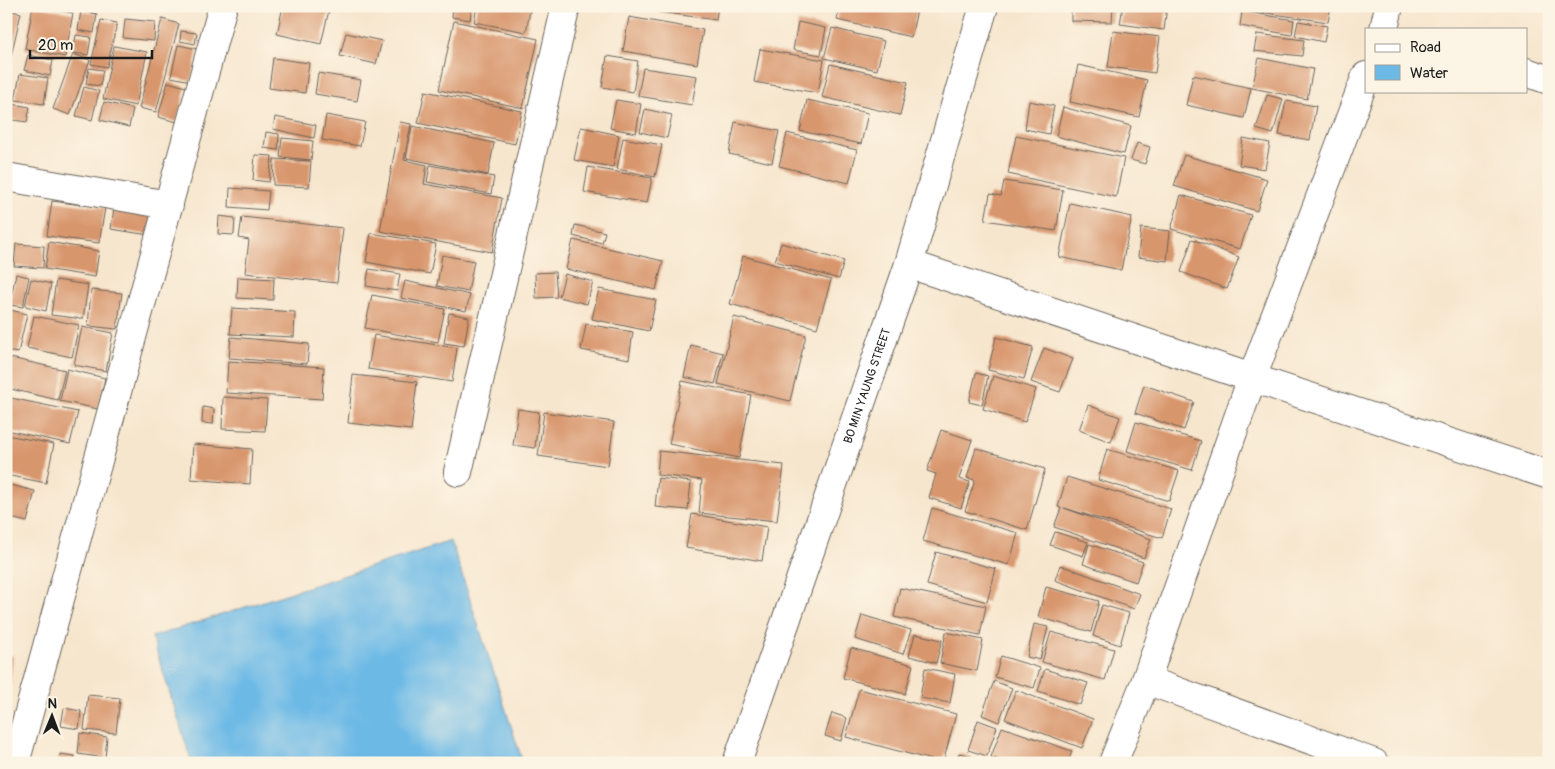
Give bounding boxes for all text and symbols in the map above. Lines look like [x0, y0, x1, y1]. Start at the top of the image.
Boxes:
scale bar [30, 28, 152, 60]
legend [1365, 28, 1528, 92]
text: 20 m [38, 36, 73, 55]
text: Road [1410, 38, 1441, 57]
text: Water [1410, 64, 1449, 83]
street label: BO MIN YAUNG STREET [841, 326, 894, 446]
north arrow [28, 692, 78, 742]
text: N [47, 695, 57, 712]

